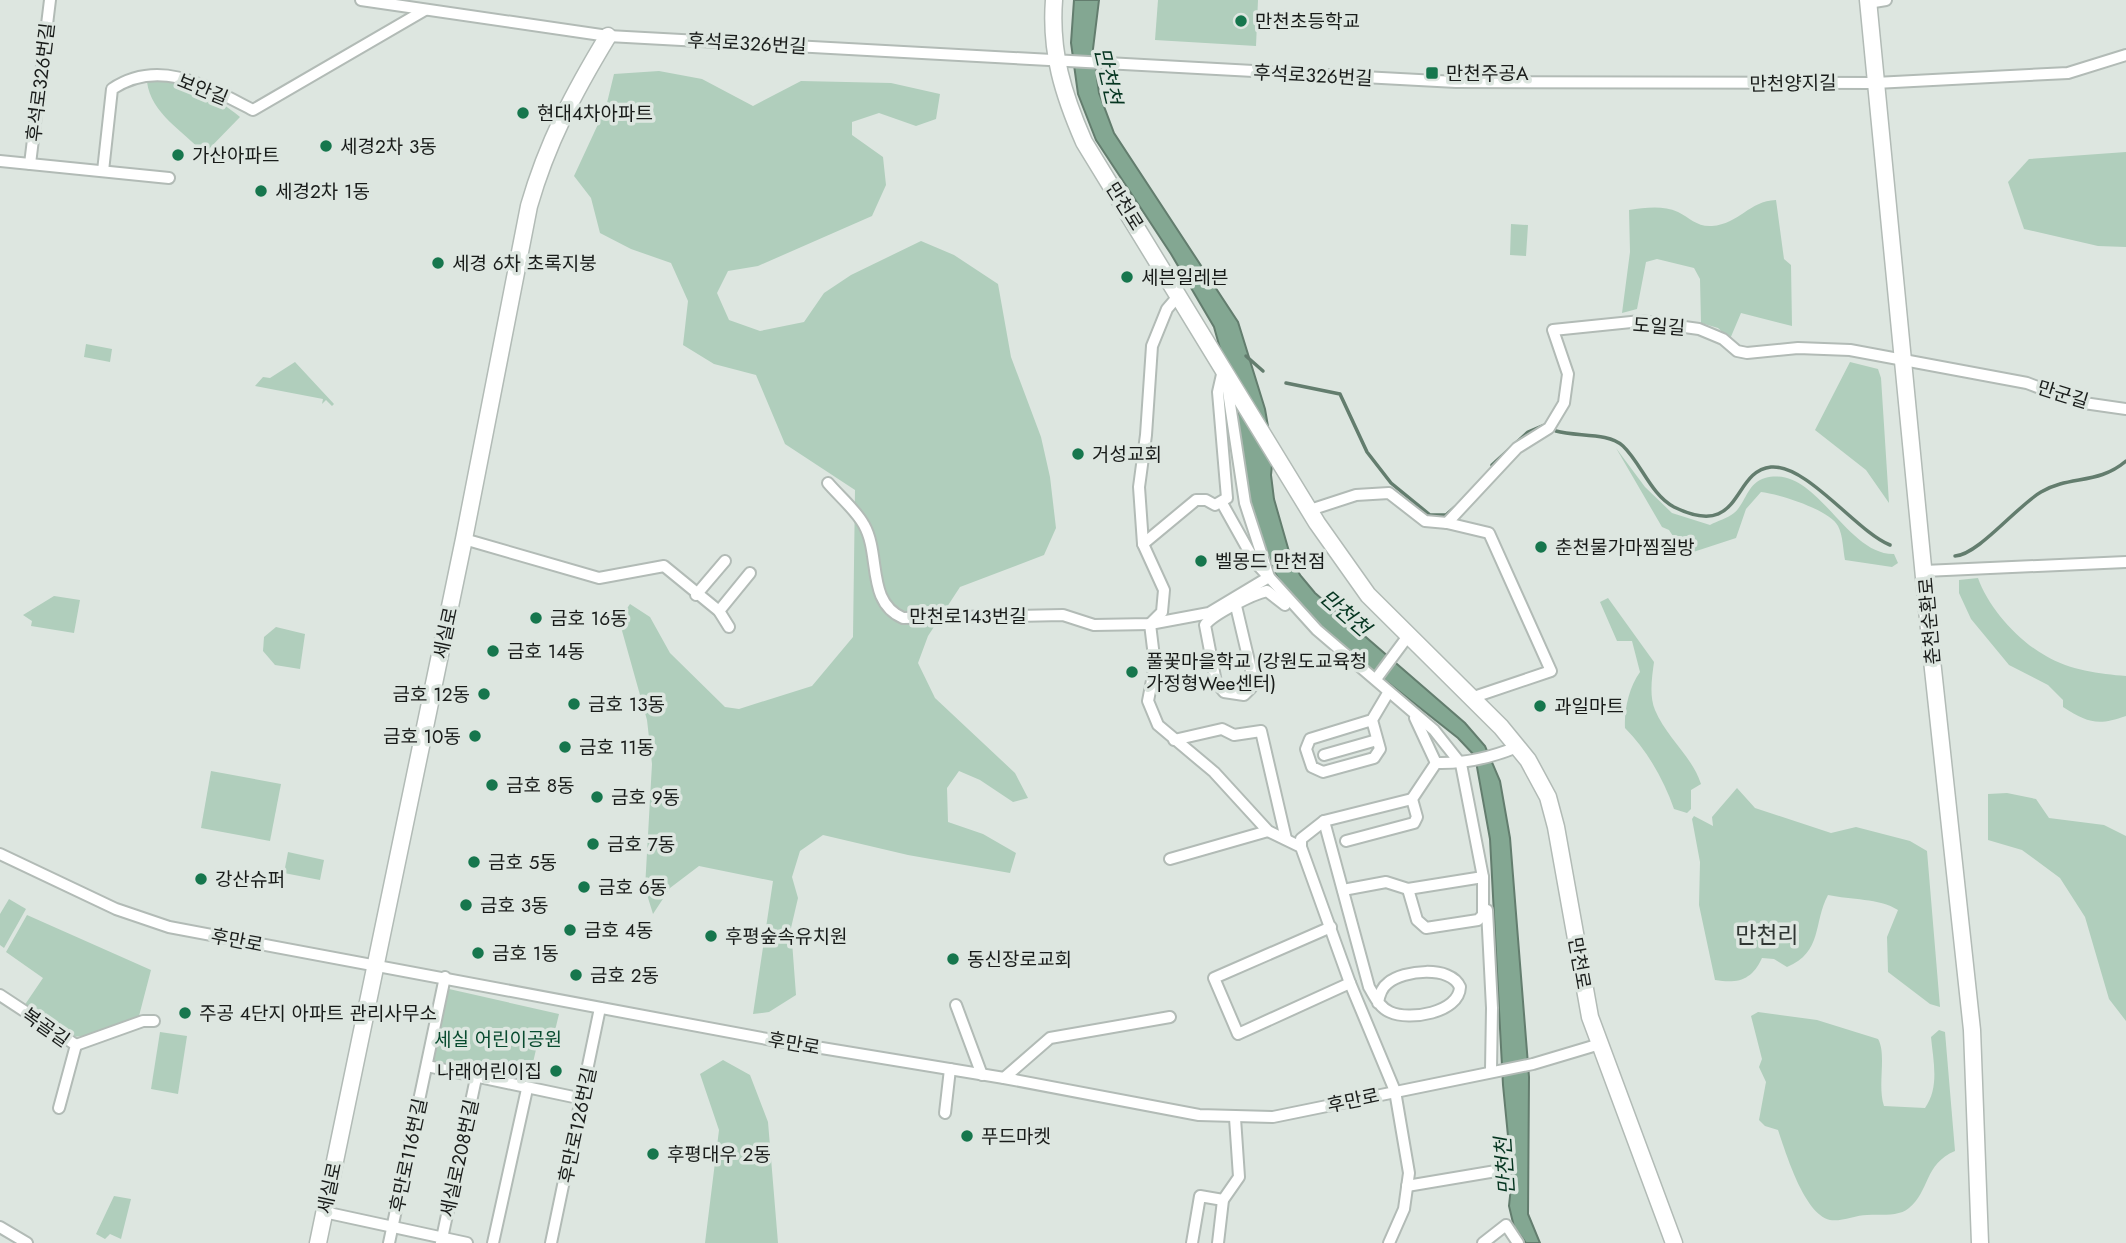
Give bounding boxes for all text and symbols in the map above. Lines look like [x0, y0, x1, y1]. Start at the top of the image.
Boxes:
place label: 만천초등학교 [1255, 8, 1360, 35]
marker: 만천초등학교 [1233, 13, 1249, 29]
street label: 후석로326번길 [20, 21, 61, 143]
street label: 후석로326번길 [687, 27, 807, 60]
water label: 만천천 [1087, 44, 1130, 110]
street label: 후석로326번길 [1253, 59, 1373, 92]
place label: 만천주공A [1446, 60, 1529, 87]
marker: 만천주공A [1424, 65, 1440, 81]
street label: 보안길 [173, 67, 232, 112]
street label: 만천양지길 [1749, 69, 1837, 98]
place label: 현대4차아파트 [537, 100, 653, 127]
marker: 현대4차아파트 [515, 105, 531, 121]
place label: 세경2차 3동 [340, 133, 437, 160]
marker: 세경2차 3동 [318, 138, 334, 154]
place label: 가산아파트 [192, 142, 279, 169]
marker: 가산아파트 [170, 147, 186, 163]
street label: 만천로 [1099, 177, 1150, 236]
place label: 세경2차 1동 [275, 178, 370, 205]
marker: 세경2차 1동 [253, 183, 269, 199]
place label: 세경 6차 초록지붕 [452, 250, 597, 277]
marker: 세경 6차 초록지붕 [430, 255, 446, 271]
place label: 세븐일레븐 [1141, 264, 1228, 291]
marker: 세븐일레븐 [1119, 269, 1135, 285]
street label: 도일길 [1632, 311, 1686, 342]
street label: 만군길 [2034, 374, 2092, 415]
place label: 거성교회 [1092, 441, 1162, 468]
marker: 거성교회 [1070, 446, 1086, 462]
place label: 춘천물가마찜질방 [1555, 534, 1695, 561]
marker: 춘천물가마찜질방 [1533, 539, 1549, 555]
place label: 벨몽드 만천점 [1215, 548, 1326, 575]
marker: 벨몽드 만천점 [1193, 553, 1209, 569]
street label: 춘천순환로 [1912, 576, 1947, 666]
water label: 만천천 [1313, 583, 1379, 645]
street label: 만천로143번길 [909, 603, 1027, 630]
street label: 세실로 [427, 605, 464, 662]
place label: 금호 16동 [550, 605, 628, 632]
marker: 금호 16동 [528, 610, 544, 626]
place label: 금호 14동 [507, 638, 585, 665]
marker: 금호 14동 [485, 643, 501, 659]
place label: 풀꽃마을학교 (강원도교육청 가정형Wee센터) [1146, 648, 1367, 697]
marker: 풀꽃마을학교 (강원도교육청 가정형Wee센터) [1124, 664, 1140, 680]
place label: 금호 12동 [392, 681, 470, 708]
marker: 금호 12동 [476, 686, 492, 702]
place label: 금호 13동 [588, 691, 665, 718]
place label: 과일마트 [1554, 693, 1624, 720]
marker: 금호 13동 [566, 696, 582, 712]
marker: 과일마트 [1532, 698, 1548, 714]
place label: 금호 10동 [383, 723, 461, 750]
marker: 금호 10동 [467, 728, 483, 744]
place label: 금호 11동 [579, 734, 654, 761]
marker: 금호 11동 [557, 739, 573, 755]
place label: 금호 8동 [506, 772, 575, 799]
marker: 금호 8동 [484, 777, 500, 793]
place label: 금호 9동 [611, 784, 680, 811]
marker: 금호 9동 [589, 789, 605, 805]
place label: 금호 7동 [607, 831, 675, 858]
marker: 금호 7동 [585, 836, 601, 852]
place label: 금호 5동 [488, 849, 557, 876]
marker: 금호 5동 [466, 854, 482, 870]
place label: 강산슈퍼 [215, 866, 285, 893]
marker: 강산슈퍼 [193, 871, 209, 887]
place label: 금호 6동 [598, 874, 667, 901]
marker: 금호 6동 [576, 879, 592, 895]
place label: 금호 3동 [480, 892, 549, 919]
marker: 금호 3동 [458, 897, 474, 913]
place label: 금호 4동 [584, 917, 653, 944]
district label: 만천리 [1735, 918, 1799, 952]
street label: 후만로 [209, 922, 265, 959]
marker: 금호 4동 [562, 922, 578, 938]
place label: 후평숲속유치원 [725, 923, 847, 950]
marker: 후평숲속유치원 [703, 928, 719, 944]
street label: 만천로 [1562, 935, 1597, 991]
place label: 금호 1동 [492, 940, 559, 967]
marker: 금호 1동 [470, 945, 486, 961]
place label: 동신장로교회 [967, 946, 1072, 973]
marker: 동신장로교회 [945, 951, 961, 967]
place label: 금호 2동 [590, 962, 659, 989]
marker: 금호 2동 [568, 967, 584, 983]
place label: 주공 4단지 아파트 관리사무소 [199, 1000, 437, 1027]
street label: 복골길 [16, 1001, 75, 1054]
marker: 주공 4단지 아파트 관리사무소 [177, 1005, 193, 1021]
park label: 세실 어린이공원 [434, 1026, 562, 1053]
street label: 후만로 [766, 1026, 822, 1061]
place label: 나래어린이집 [437, 1058, 542, 1085]
marker: 나래어린이집 [548, 1063, 564, 1079]
street label: 후만로126번길 [552, 1065, 603, 1185]
street label: 후만로 [1325, 1082, 1382, 1119]
street label: 후만로116번길 [383, 1096, 434, 1214]
street label: 세실로208번길 [434, 1097, 485, 1220]
place label: 푸드마켓 [981, 1123, 1051, 1150]
marker: 푸드마켓 [959, 1128, 975, 1144]
water label: 만천천 [1488, 1133, 1522, 1196]
place label: 후평대우 2동 [667, 1141, 771, 1168]
marker: 후평대우 2동 [645, 1146, 661, 1162]
street label: 세실로 [311, 1160, 348, 1217]

